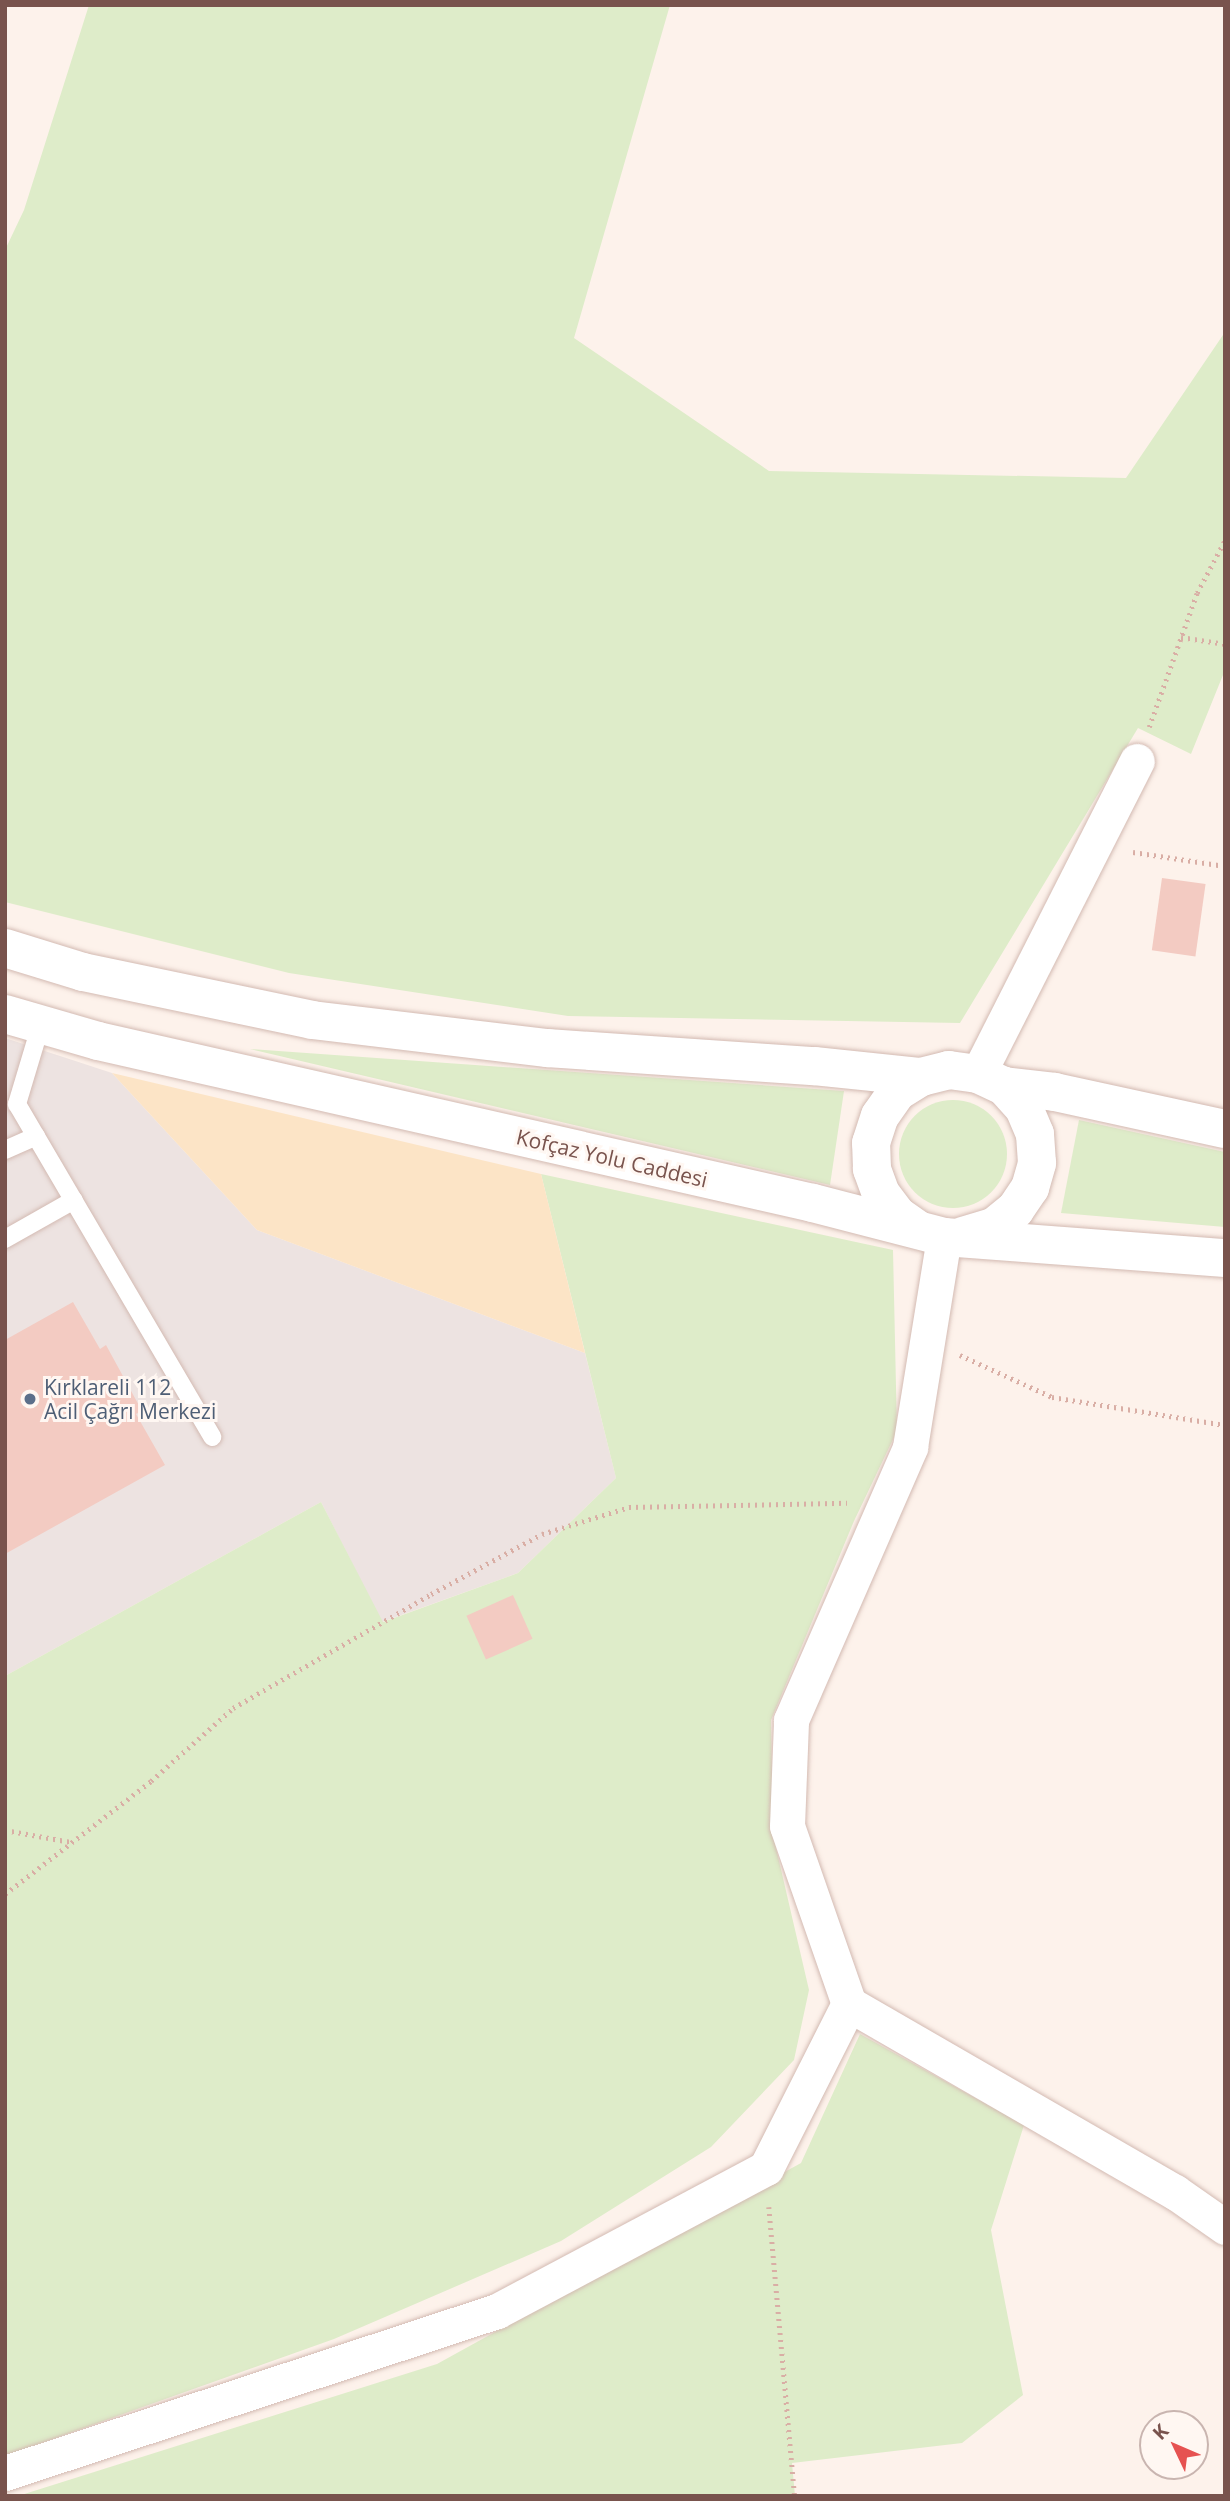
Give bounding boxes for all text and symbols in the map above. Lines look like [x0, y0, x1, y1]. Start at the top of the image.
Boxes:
street label: Kofçaz Yolu Caddesi [514, 1124, 710, 1192]
place label: Kırklareli 112 Acil Çağrı Merkezi [44, 1374, 216, 1424]
marker: Kırklareli 112 Acil Çağrı Merkezi [22, 1391, 38, 1407]
north arrow [1139, 2410, 1209, 2480]
text: K [1147, 2418, 1174, 2445]

